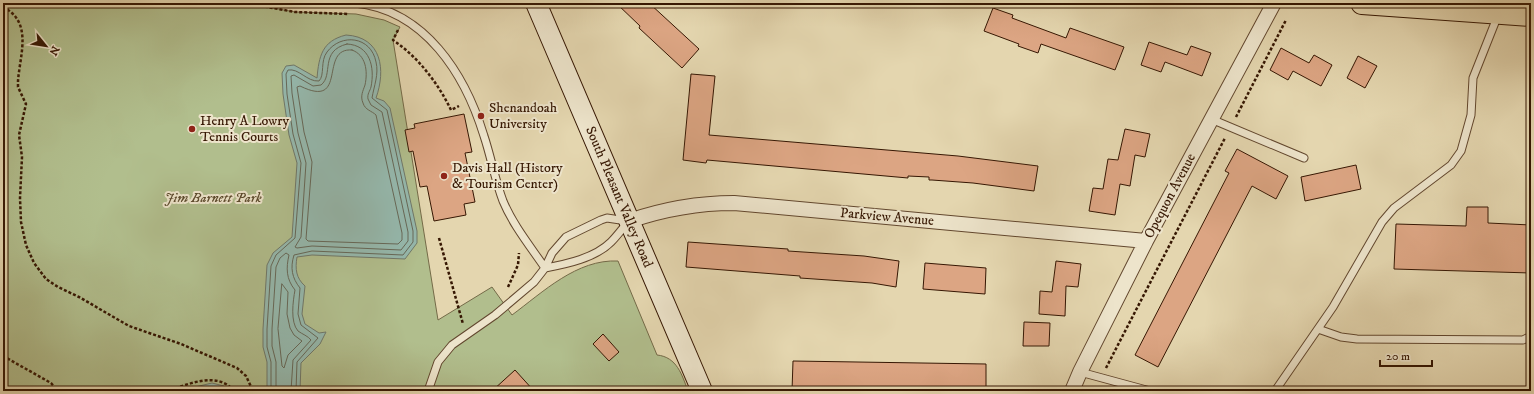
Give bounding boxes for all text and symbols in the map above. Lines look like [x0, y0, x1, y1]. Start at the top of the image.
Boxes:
north arrow [26, 26, 66, 66]
text: N [45, 43, 62, 58]
place label: Shenandoah University [489, 99, 558, 133]
marker: Shenandoah University [476, 111, 486, 121]
place label: Henry A Lowry Tennis Courts [200, 112, 289, 146]
marker: Henry A Lowry Tennis Courts [187, 124, 197, 134]
street label: South Pleasant Valley Road [581, 124, 657, 270]
street label: Opequon Avenue [1140, 150, 1200, 242]
place label: Davis Hall (History & Tourism Center) [452, 159, 563, 193]
marker: Davis Hall (History & Tourism Center) [439, 171, 449, 181]
park label: Jim Barnett Park [164, 189, 262, 207]
street label: Parkview Avenue [839, 204, 935, 230]
scale bar [1380, 342, 1432, 368]
text: 20 m [1386, 349, 1410, 364]

